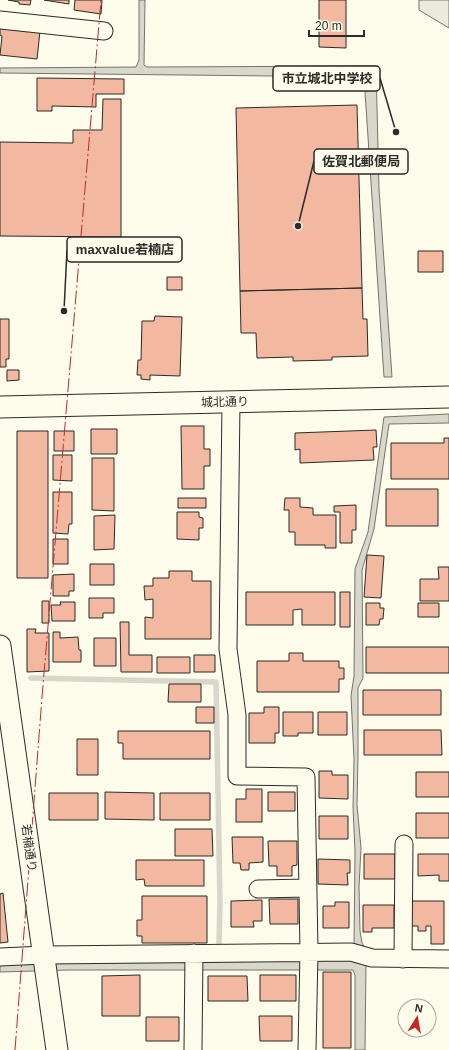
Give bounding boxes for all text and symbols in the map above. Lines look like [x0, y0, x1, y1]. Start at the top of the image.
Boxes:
scale bar [309, 12, 364, 38]
text: 20 m [315, 19, 342, 33]
callout: 市立城北中学校 [273, 66, 380, 91]
text: 市立城北中学校 [281, 71, 373, 86]
callout: 佐賀北郵便局 [314, 149, 408, 174]
text: 佐賀北郵便局 [322, 154, 400, 169]
callout: maxvalue若楠店 [67, 237, 182, 262]
text: maxvalue若楠店 [76, 242, 174, 257]
street label: 城北通り [201, 395, 249, 409]
street label: 若楠通り [19, 823, 39, 873]
north arrow [397, 998, 437, 1038]
text: N [414, 1002, 424, 1015]

